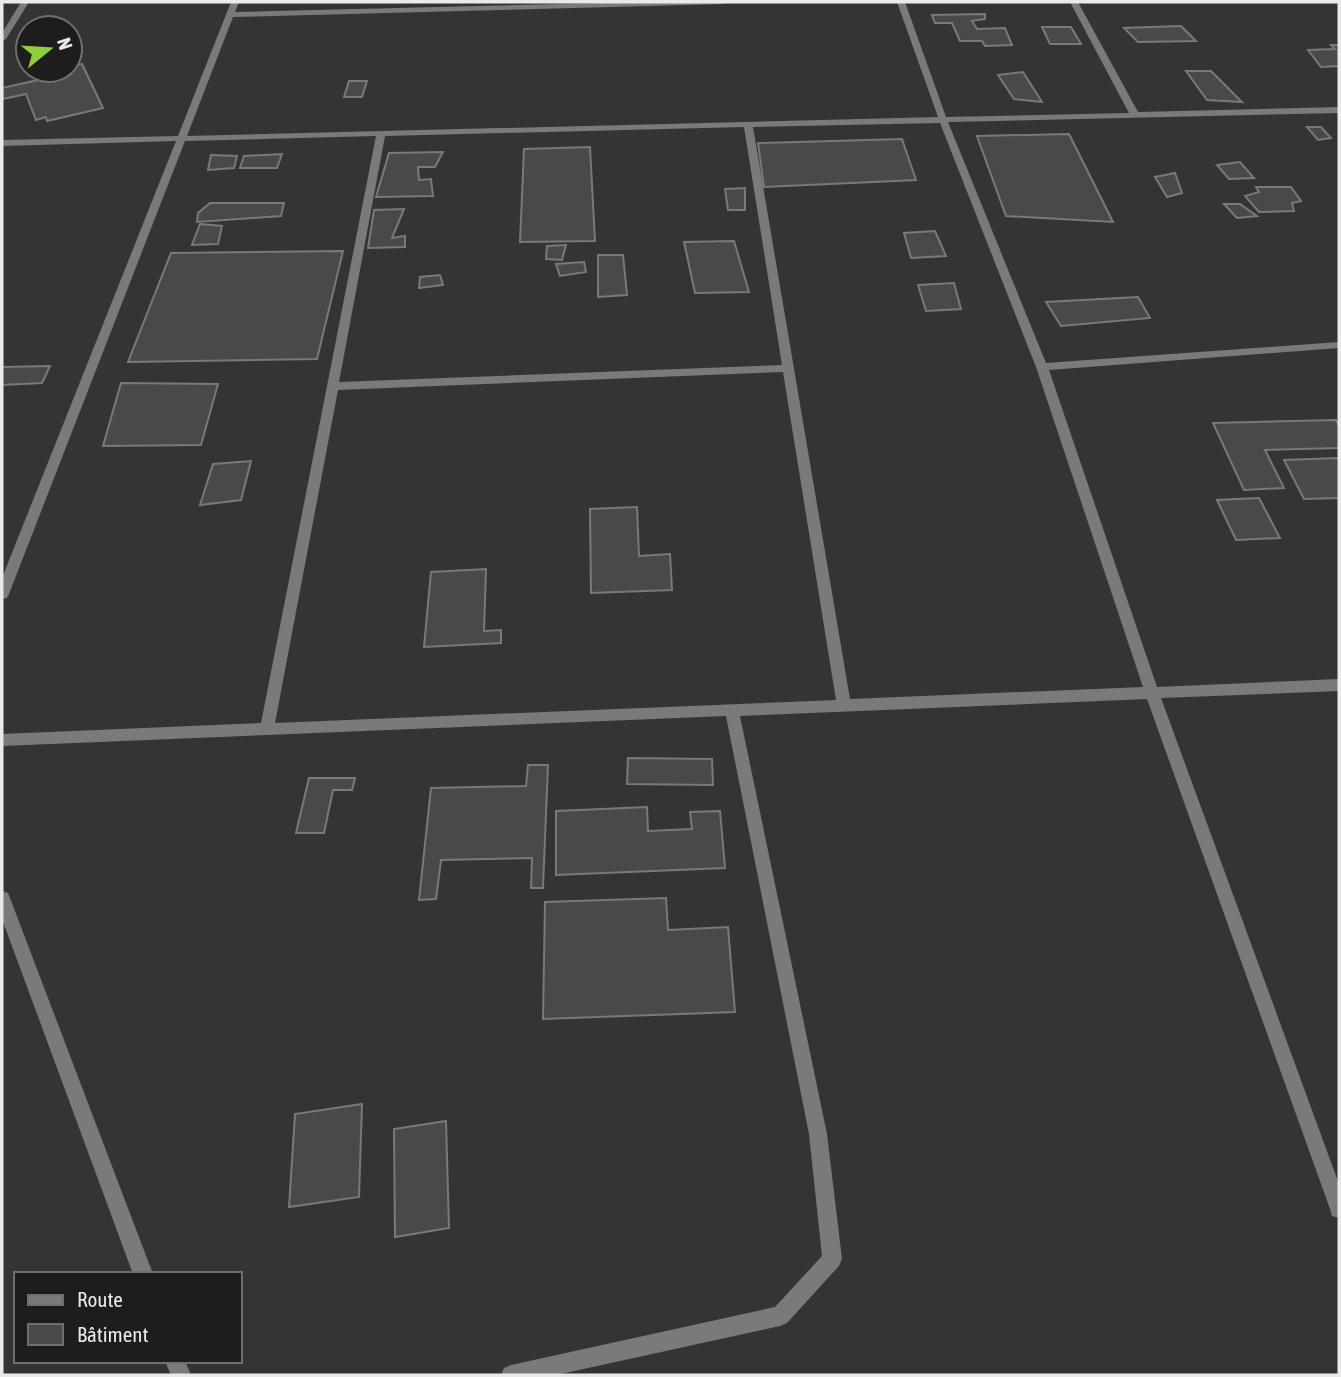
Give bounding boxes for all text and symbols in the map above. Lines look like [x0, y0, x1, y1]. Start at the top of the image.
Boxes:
north arrow [14, 14, 84, 84]
text: N [53, 35, 77, 52]
legend [14, 1272, 242, 1363]
text: Route [77, 1287, 123, 1311]
text: Bâtiment [77, 1322, 148, 1346]

